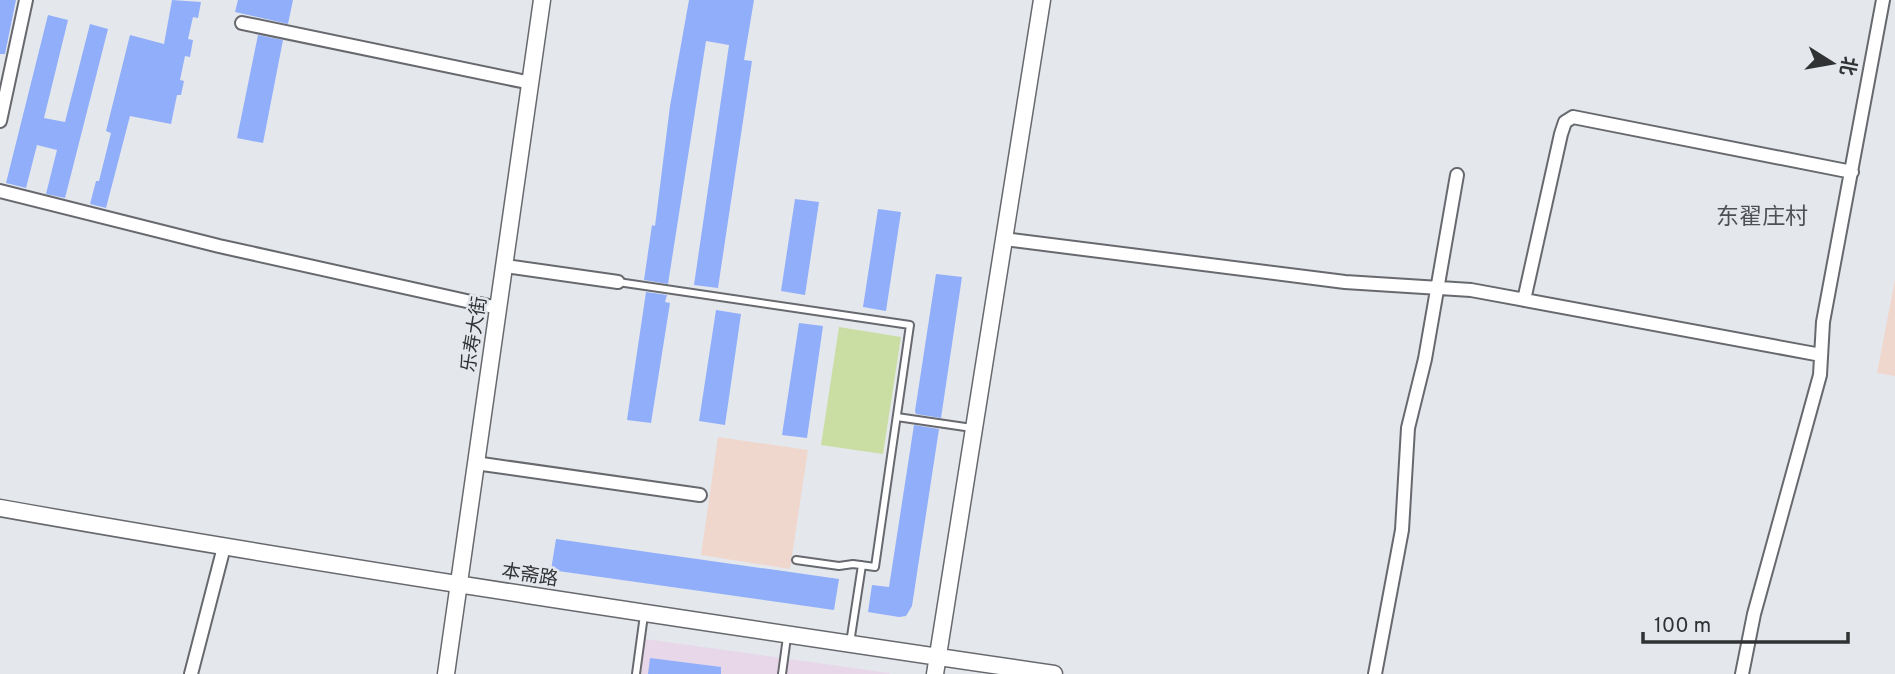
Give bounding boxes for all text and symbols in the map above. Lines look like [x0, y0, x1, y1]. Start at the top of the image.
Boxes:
north arrow [1797, 28, 1867, 98]
text: 北 [1833, 54, 1860, 77]
district label: 东翟庄村 [1716, 204, 1808, 233]
street label: 乐寿大街 [457, 295, 493, 374]
street label: 本斋路 [500, 560, 560, 592]
scale bar [1643, 600, 1848, 644]
text: 100 m [1654, 613, 1711, 640]

